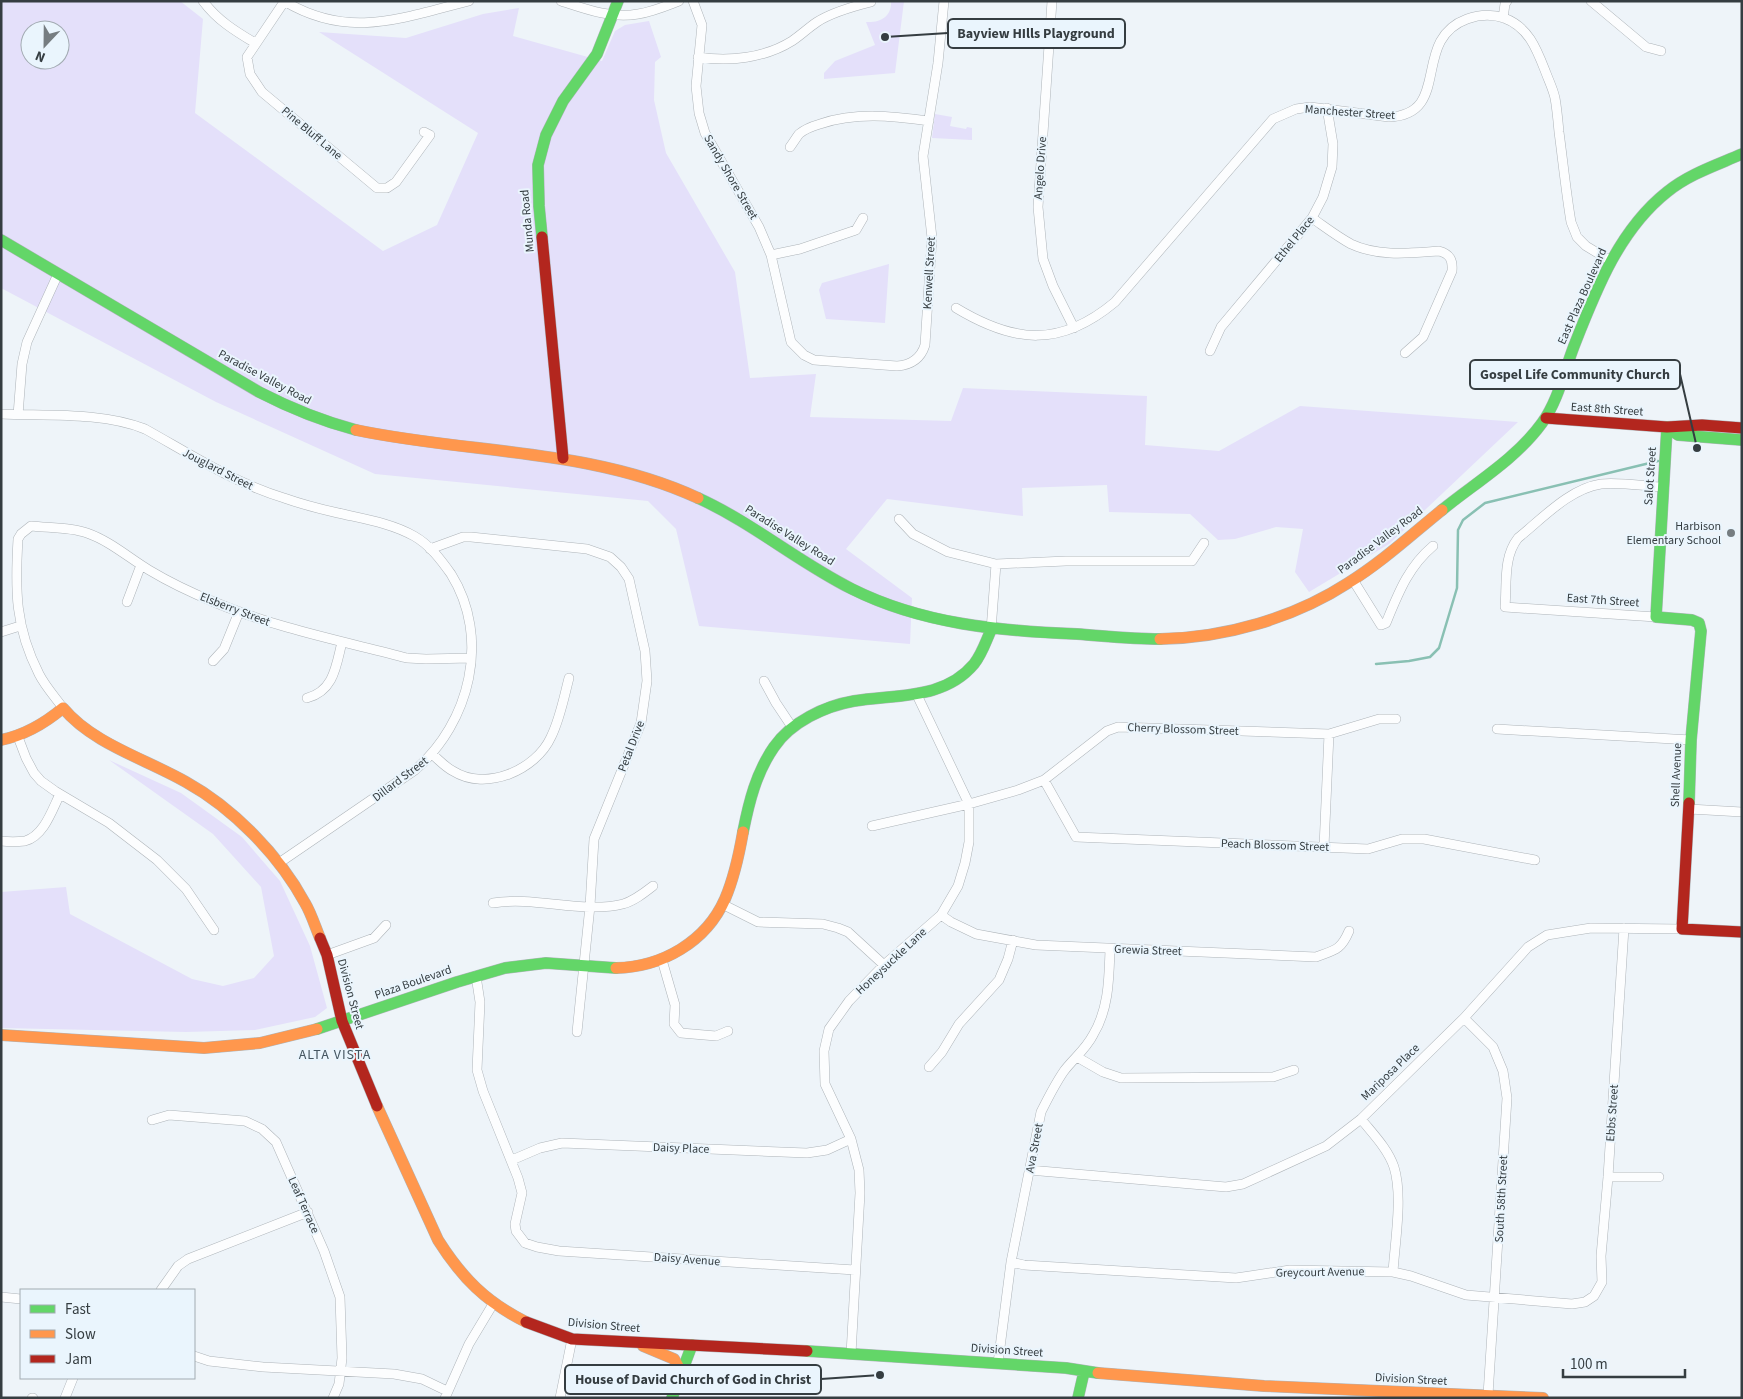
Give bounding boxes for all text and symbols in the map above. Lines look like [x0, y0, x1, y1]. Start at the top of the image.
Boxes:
callout: Bayview HIlls Playground [948, 19, 1125, 48]
north arrow [20, 20, 70, 70]
text: Bayview HIlls Playground [957, 24, 1115, 44]
text: N [32, 45, 49, 67]
street label: Manchester Street [1304, 101, 1396, 124]
street label: Pine Bluff Lane [277, 103, 346, 164]
street label: Sandy Shore Street [699, 132, 762, 223]
street label: Angelo Drive [1030, 136, 1051, 200]
street label: Munda Road [516, 189, 539, 253]
street label: Ethel Place [1270, 213, 1318, 266]
street label: Kenwell Street [919, 236, 940, 310]
street label: East Plaza Boulevard [1554, 245, 1611, 347]
street label: Paradise Valley Road [215, 346, 314, 409]
callout: Gospel Life Community Church [1470, 360, 1680, 389]
text: Gospel Life Community Church [1480, 365, 1670, 385]
street label: East 8th Street [1570, 398, 1644, 421]
street label: Jouglard Street [180, 444, 256, 495]
street label: Salot Street [1640, 446, 1661, 506]
street label: Paradise Valley Road [742, 501, 838, 570]
street label: Paradise Valley Road [1334, 503, 1427, 578]
place label: Harbison Elementary School [1626, 518, 1721, 549]
marker: Harbison Elementary School [1725, 527, 1737, 539]
street label: Elsberry Street [197, 588, 272, 631]
street label: East 7th Street [1566, 589, 1640, 612]
street label: Petal Drive [614, 718, 649, 774]
street label: Cherry Blossom Street [1127, 719, 1239, 740]
street label: Shell Avenue [1667, 743, 1686, 807]
street label: Dillard Street [369, 753, 432, 806]
street label: Peach Blossom Street [1221, 835, 1329, 856]
street label: Honeysuckle Lane [852, 924, 931, 999]
street label: Grewia Street [1114, 941, 1182, 960]
street label: Division Street [333, 957, 368, 1031]
street label: Plaza Boulevard [372, 961, 454, 1004]
street label: Mariposa Place [1357, 1040, 1423, 1105]
district label: ALTA VISTA [299, 1045, 371, 1065]
street label: Ebbs Street [1602, 1084, 1623, 1142]
street label: Ava Street [1021, 1122, 1048, 1174]
street label: Daisy Place [652, 1139, 710, 1158]
street label: South 58th Street [1491, 1155, 1512, 1243]
street label: Leaf Terrace [284, 1174, 324, 1236]
street label: Daisy Avenue [653, 1249, 721, 1270]
street label: Greycourt Avenue [1275, 1263, 1365, 1282]
legend [20, 1289, 195, 1379]
text: Fast [65, 1299, 91, 1320]
street label: Division Street [567, 1314, 641, 1337]
text: Slow [65, 1324, 96, 1345]
street label: Division Street [970, 1339, 1044, 1362]
scale bar [1563, 1346, 1686, 1378]
text: Jam [65, 1349, 92, 1370]
text: 100 m [1570, 1354, 1608, 1375]
callout: House of David Church of God in Christ [565, 1365, 821, 1394]
street label: Division Street [1374, 1369, 1448, 1390]
text: House of David Church of God in Christ [575, 1370, 812, 1390]

